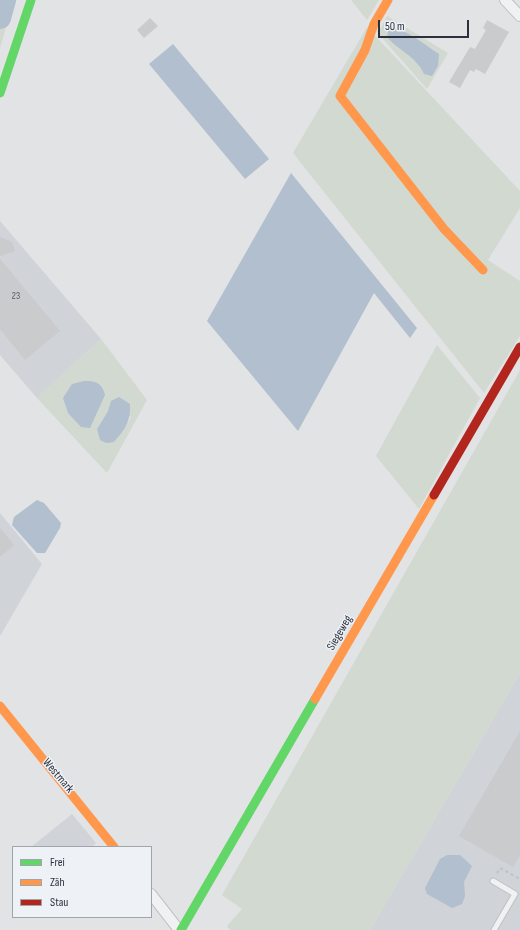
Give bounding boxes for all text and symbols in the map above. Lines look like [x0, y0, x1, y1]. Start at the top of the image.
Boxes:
scale bar [380, 12, 471, 38]
text: 50 m [385, 19, 405, 34]
house number: 23 [12, 290, 20, 302]
street label: Siegeweg [324, 613, 356, 653]
street label: Westmark [39, 756, 77, 796]
legend [12, 846, 152, 918]
text: Frei [50, 855, 65, 870]
text: Zäh [50, 875, 65, 890]
text: Stau [50, 895, 68, 910]

